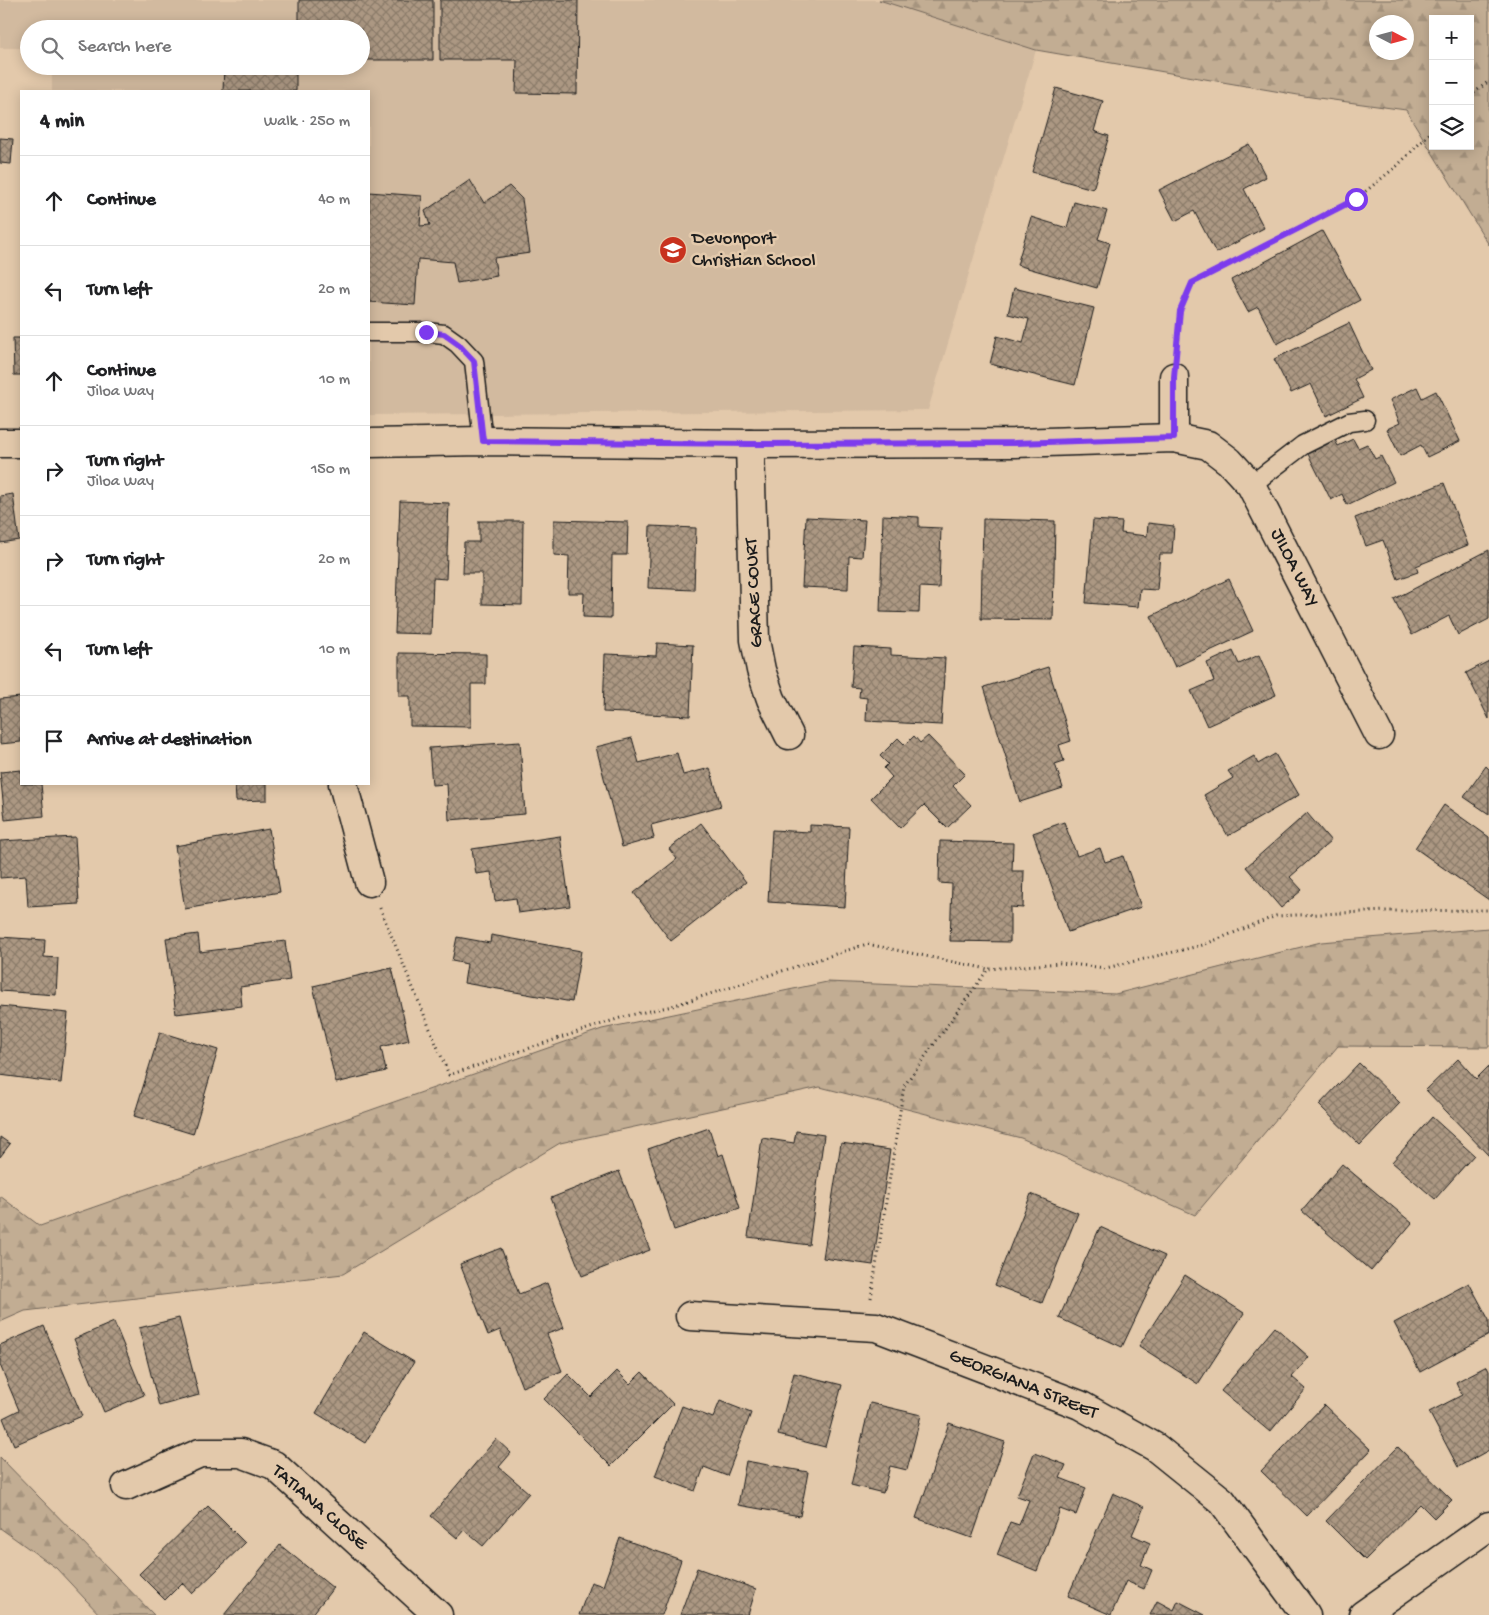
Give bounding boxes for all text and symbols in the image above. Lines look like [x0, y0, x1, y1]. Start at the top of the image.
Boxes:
north arrow [1369, 15, 1414, 60]
map controls [1429, 15, 1474, 150]
button: + [1429, 15, 1474, 60]
search box [20, 20, 370, 75]
icon: search [38, 34, 66, 62]
text: Search here [78, 36, 172, 59]
button: − [1429, 60, 1474, 105]
button: layers [1429, 105, 1474, 150]
text: 4 min [40, 110, 84, 135]
text: Walk · 250 m [264, 113, 350, 132]
icon: ahead [40, 187, 68, 215]
route start [1345, 188, 1368, 211]
text: Continue [87, 189, 156, 212]
text: 40 m [318, 191, 350, 210]
place label: Devonport Christian School [690, 228, 816, 273]
school or university icon: Devonport Christian School [658, 235, 688, 265]
icon: left [40, 277, 68, 305]
text: Turn left [87, 279, 151, 302]
text: 20 m [318, 281, 350, 300]
route end [415, 321, 438, 344]
text: Continue [87, 360, 156, 383]
icon: ahead [40, 367, 68, 395]
text: 10 m [319, 371, 350, 390]
text: Jiloa Way [87, 383, 154, 402]
text: Turn right [87, 450, 163, 473]
icon: right [40, 457, 68, 485]
text: 150 m [311, 461, 350, 480]
text: Jiloa Way [87, 473, 154, 492]
street label: JILOA WAY [1264, 525, 1324, 611]
street label: GRACE COURT [741, 537, 769, 648]
icon: right [40, 547, 68, 575]
text: Turn right [87, 549, 163, 572]
text: 20 m [318, 551, 350, 570]
icon: left [40, 637, 68, 665]
text: Turn left [87, 639, 151, 662]
text: 10 m [319, 641, 350, 660]
icon: arrive [40, 727, 68, 755]
text: Arrive at destination [87, 729, 251, 752]
street label: GEORGIANA STREET [945, 1345, 1101, 1426]
street label: TATIANA CLOSE [266, 1460, 372, 1556]

